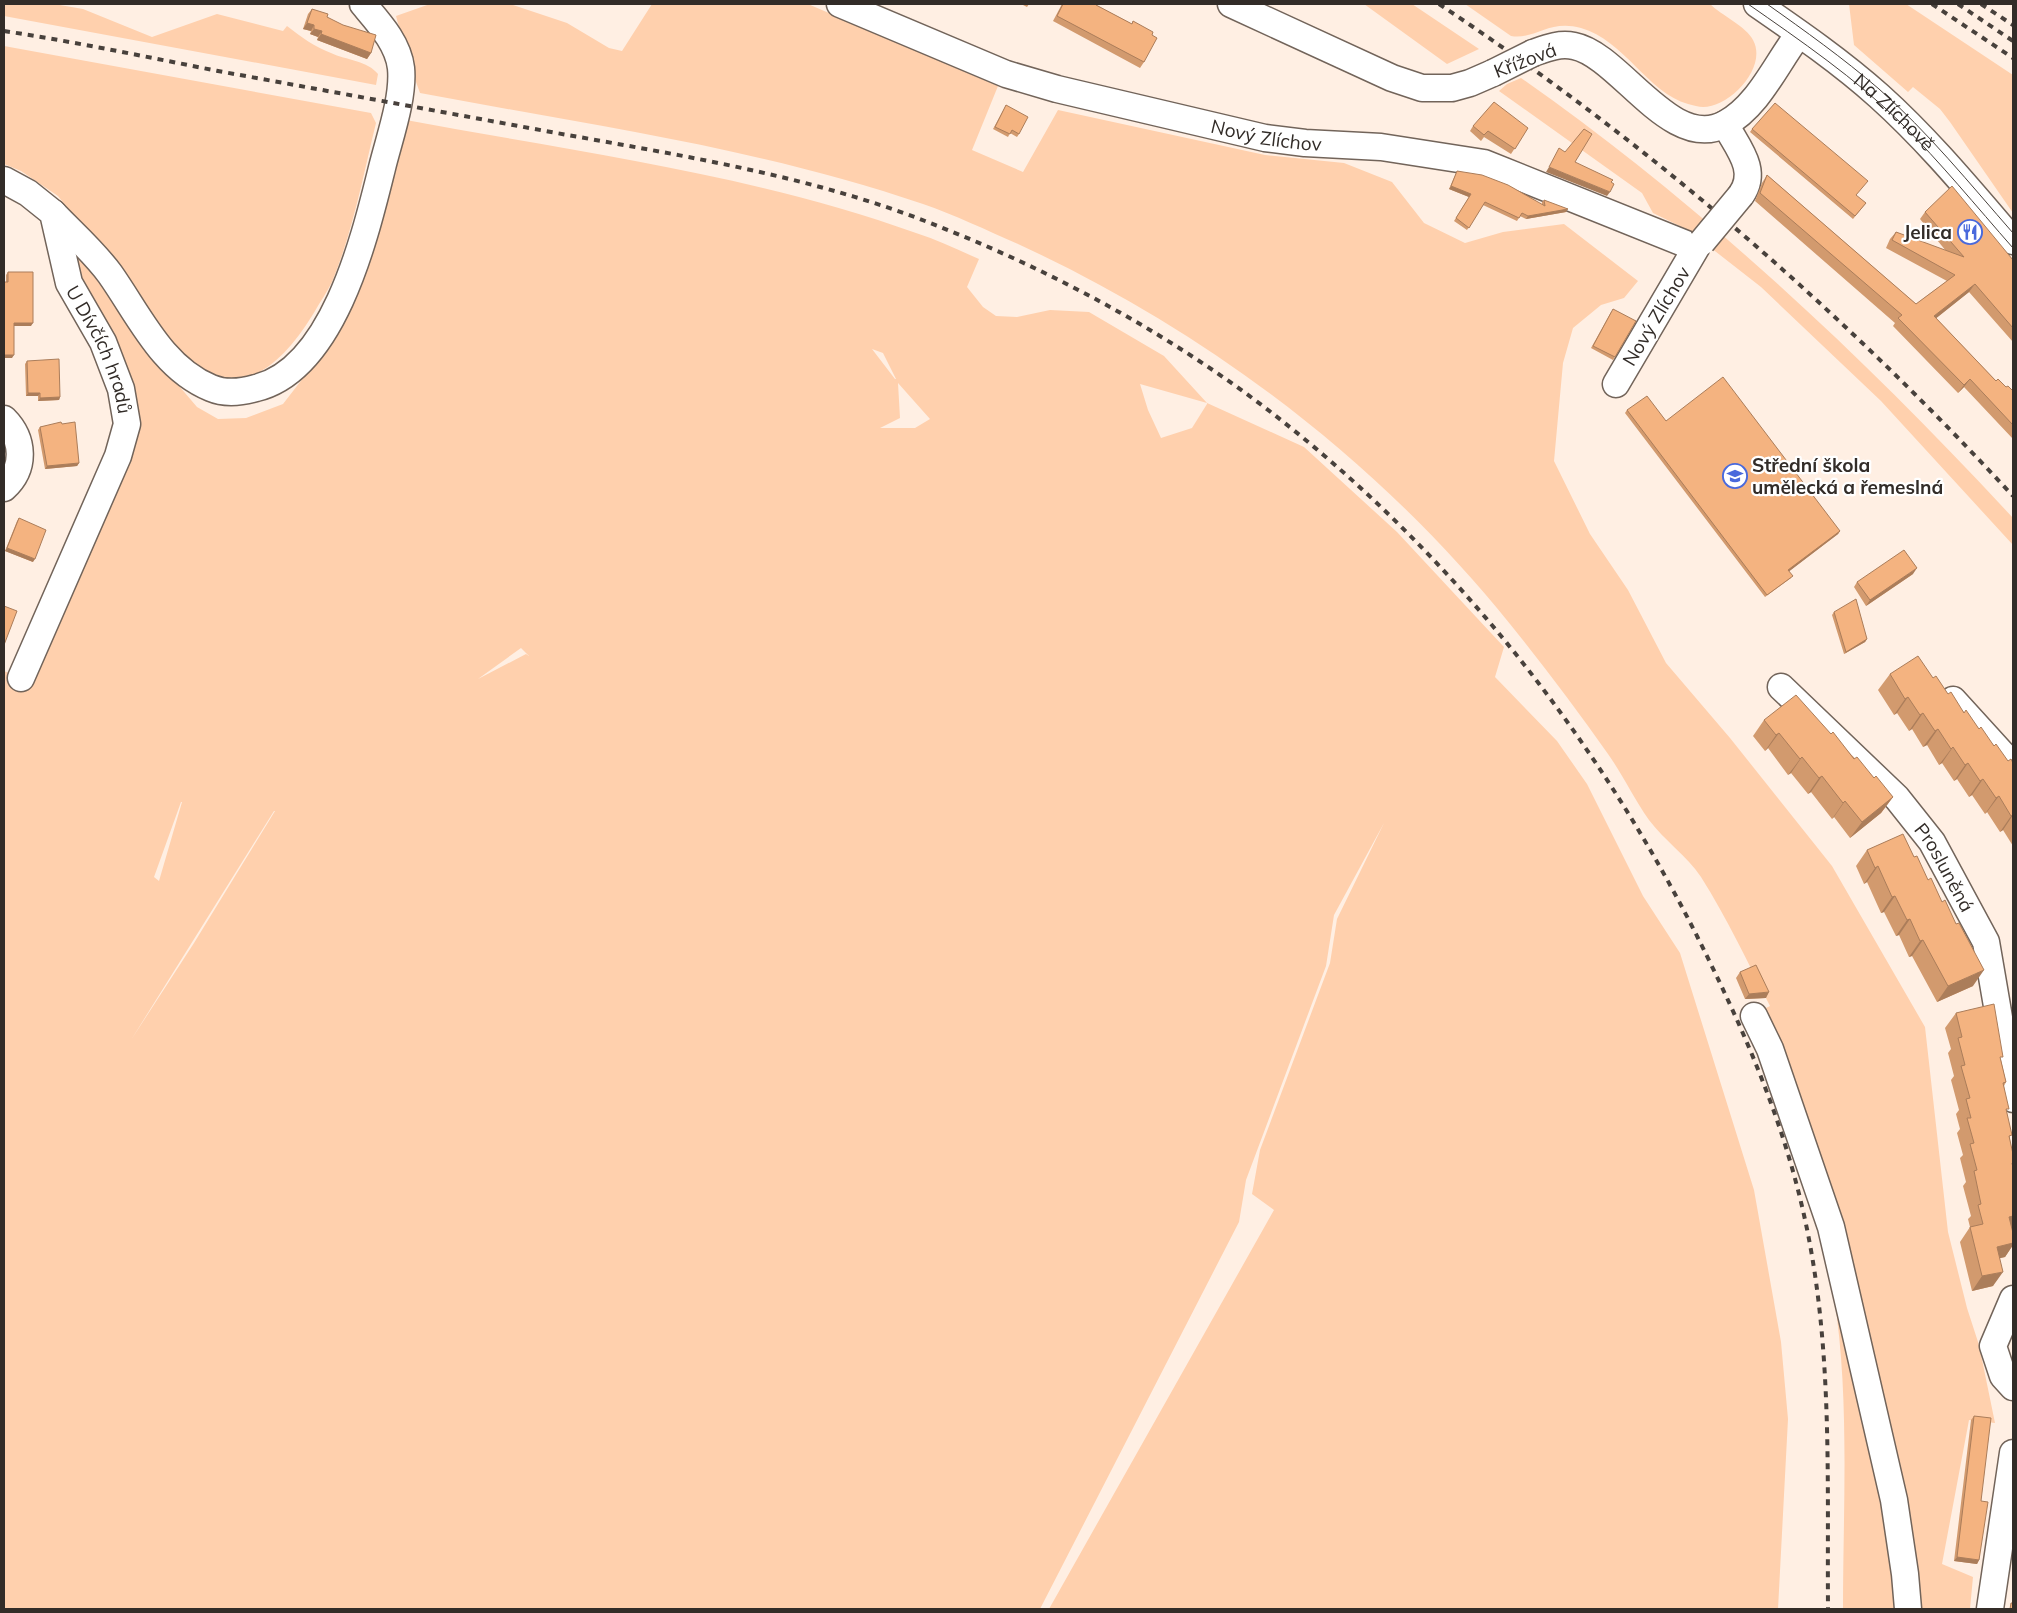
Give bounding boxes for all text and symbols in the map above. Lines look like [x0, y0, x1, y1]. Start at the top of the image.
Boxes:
street label: Křížová [1490, 37, 1560, 83]
street label: Na Zlíchově [1849, 68, 1940, 156]
street label: Nový Zlíchov [1209, 114, 1322, 156]
restaurant icon: Jelica [1957, 219, 1983, 245]
place label: Jelica [1903, 220, 1952, 244]
street label: Nový Zlíchov [1617, 262, 1695, 370]
street label: U Dívčích hradů [61, 281, 137, 415]
place label: Střední škola umělecká a řemeslná [1752, 453, 1943, 499]
school or university icon: Střední škola umělecká a řemeslná [1722, 463, 1748, 489]
street label: Prosluněná [1909, 818, 1979, 916]

